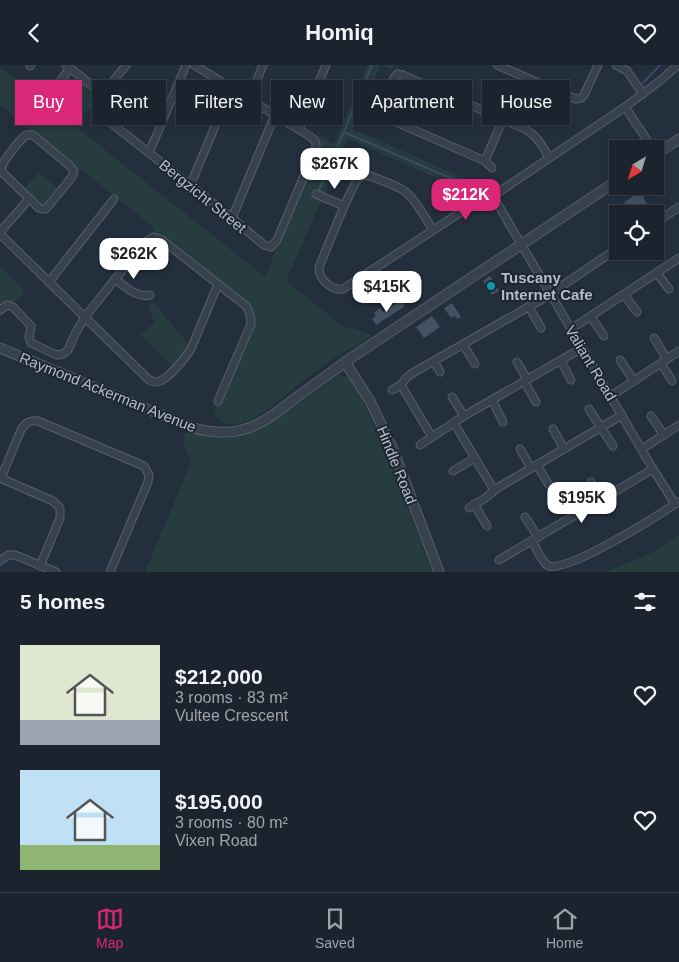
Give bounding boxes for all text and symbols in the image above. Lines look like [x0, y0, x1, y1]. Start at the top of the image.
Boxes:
icon: back [20, 19, 48, 47]
icon: heart [631, 19, 659, 47]
text: Homiq [305, 20, 374, 45]
chip: Buy [15, 80, 82, 125]
chip: Rent [92, 80, 166, 125]
chip: Filters [176, 80, 261, 125]
chip: New [271, 80, 343, 125]
chip: Apartment [353, 80, 472, 125]
chip: House [482, 80, 570, 125]
north arrow [609, 140, 664, 195]
map controls [609, 140, 664, 260]
pin: $267K [300, 147, 370, 190]
text: $267K [311, 155, 359, 172]
street label: Bergzicht Street [156, 156, 250, 237]
pin: $212K [431, 179, 501, 221]
text: $212K [442, 186, 490, 203]
button: locate [609, 205, 664, 260]
pin: $262K [99, 237, 169, 280]
text: $262K [110, 245, 158, 262]
place label: Tuscany Internet Cafe [501, 269, 593, 303]
pin: $415K [352, 271, 422, 313]
text: $415K [363, 278, 411, 295]
marker: Tuscany Internet Cafe [485, 280, 497, 292]
street label: Valiant Road [562, 322, 620, 404]
street label: Raymond Ackerman Avenue [17, 349, 199, 435]
street label: Hindle Road [374, 424, 420, 506]
pin: $195K [547, 481, 617, 524]
text: $195K [558, 489, 606, 506]
icon: filters [631, 588, 659, 616]
text: 5 homes [20, 590, 105, 613]
icon: home [60, 665, 120, 725]
text: $212,000 [175, 665, 263, 688]
icon: heart [631, 681, 659, 709]
text: 3 rooms · 83 m² [175, 689, 288, 706]
text: Vultee Crescent [175, 707, 288, 724]
icon: home [60, 790, 120, 850]
text: $195,000 [175, 790, 263, 813]
icon: heart [631, 806, 659, 834]
text: 3 rooms · 80 m² [175, 814, 288, 831]
text: Vixen Road [175, 832, 257, 849]
tab: Map [96, 905, 124, 951]
tab: Saved [315, 905, 355, 951]
tab: Home [546, 905, 583, 951]

